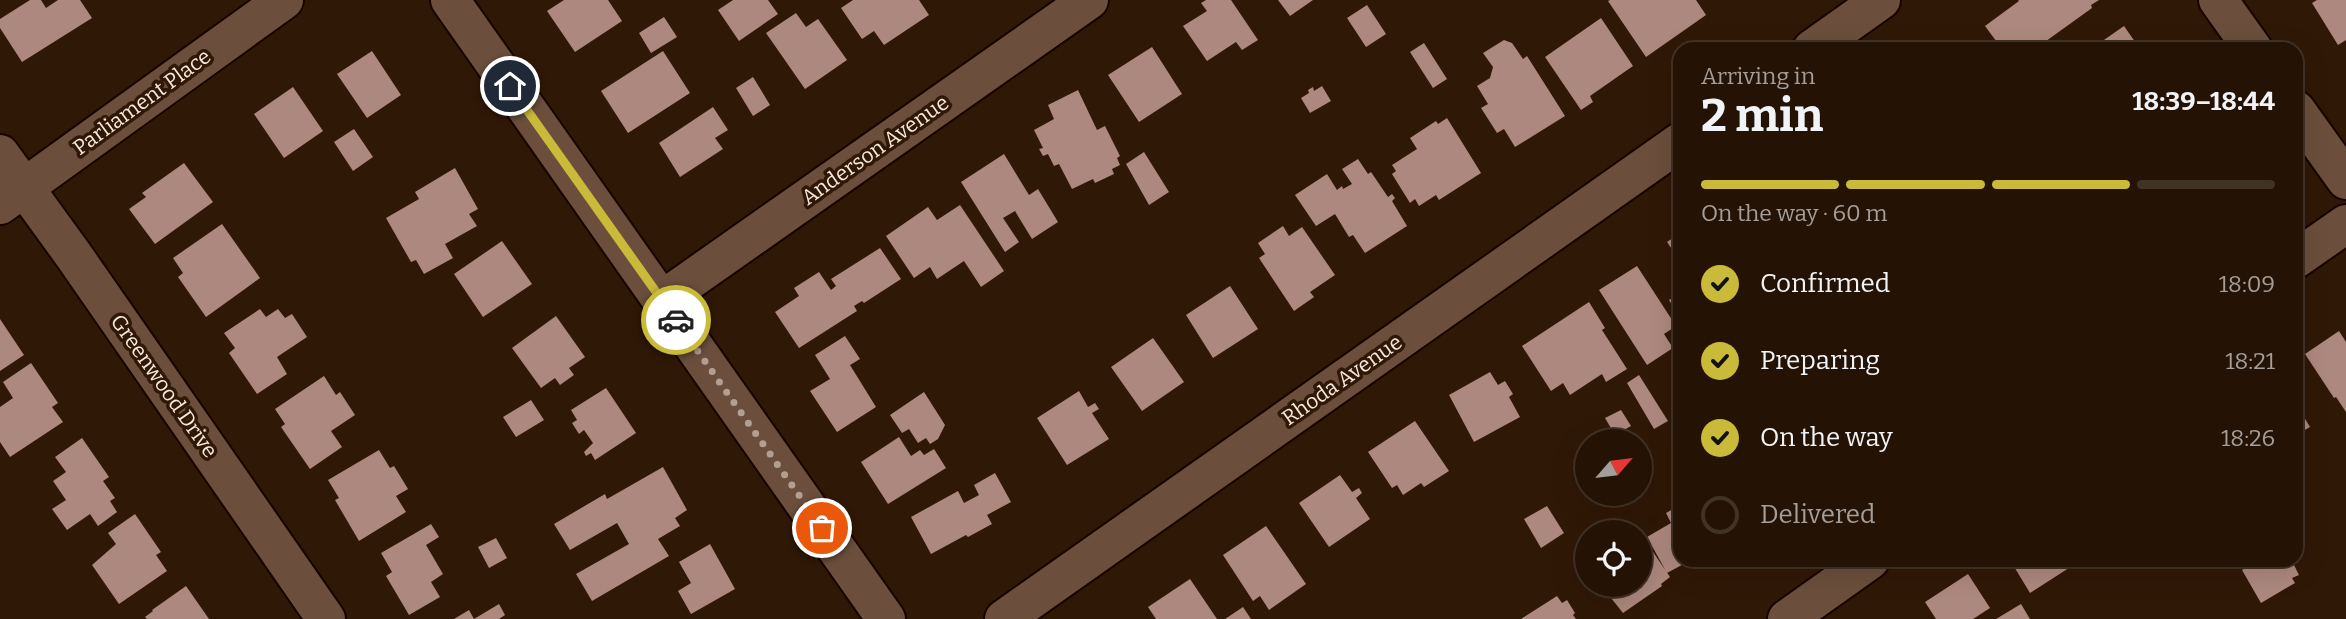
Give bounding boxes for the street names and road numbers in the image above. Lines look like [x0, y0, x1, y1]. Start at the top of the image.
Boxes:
street label: Parliament Place [68, 43, 216, 161]
street label: Anderson Avenue [796, 89, 954, 211]
street label: Greenwood Drive [105, 309, 223, 463]
street label: Rhoda Avenue [1277, 329, 1407, 431]

